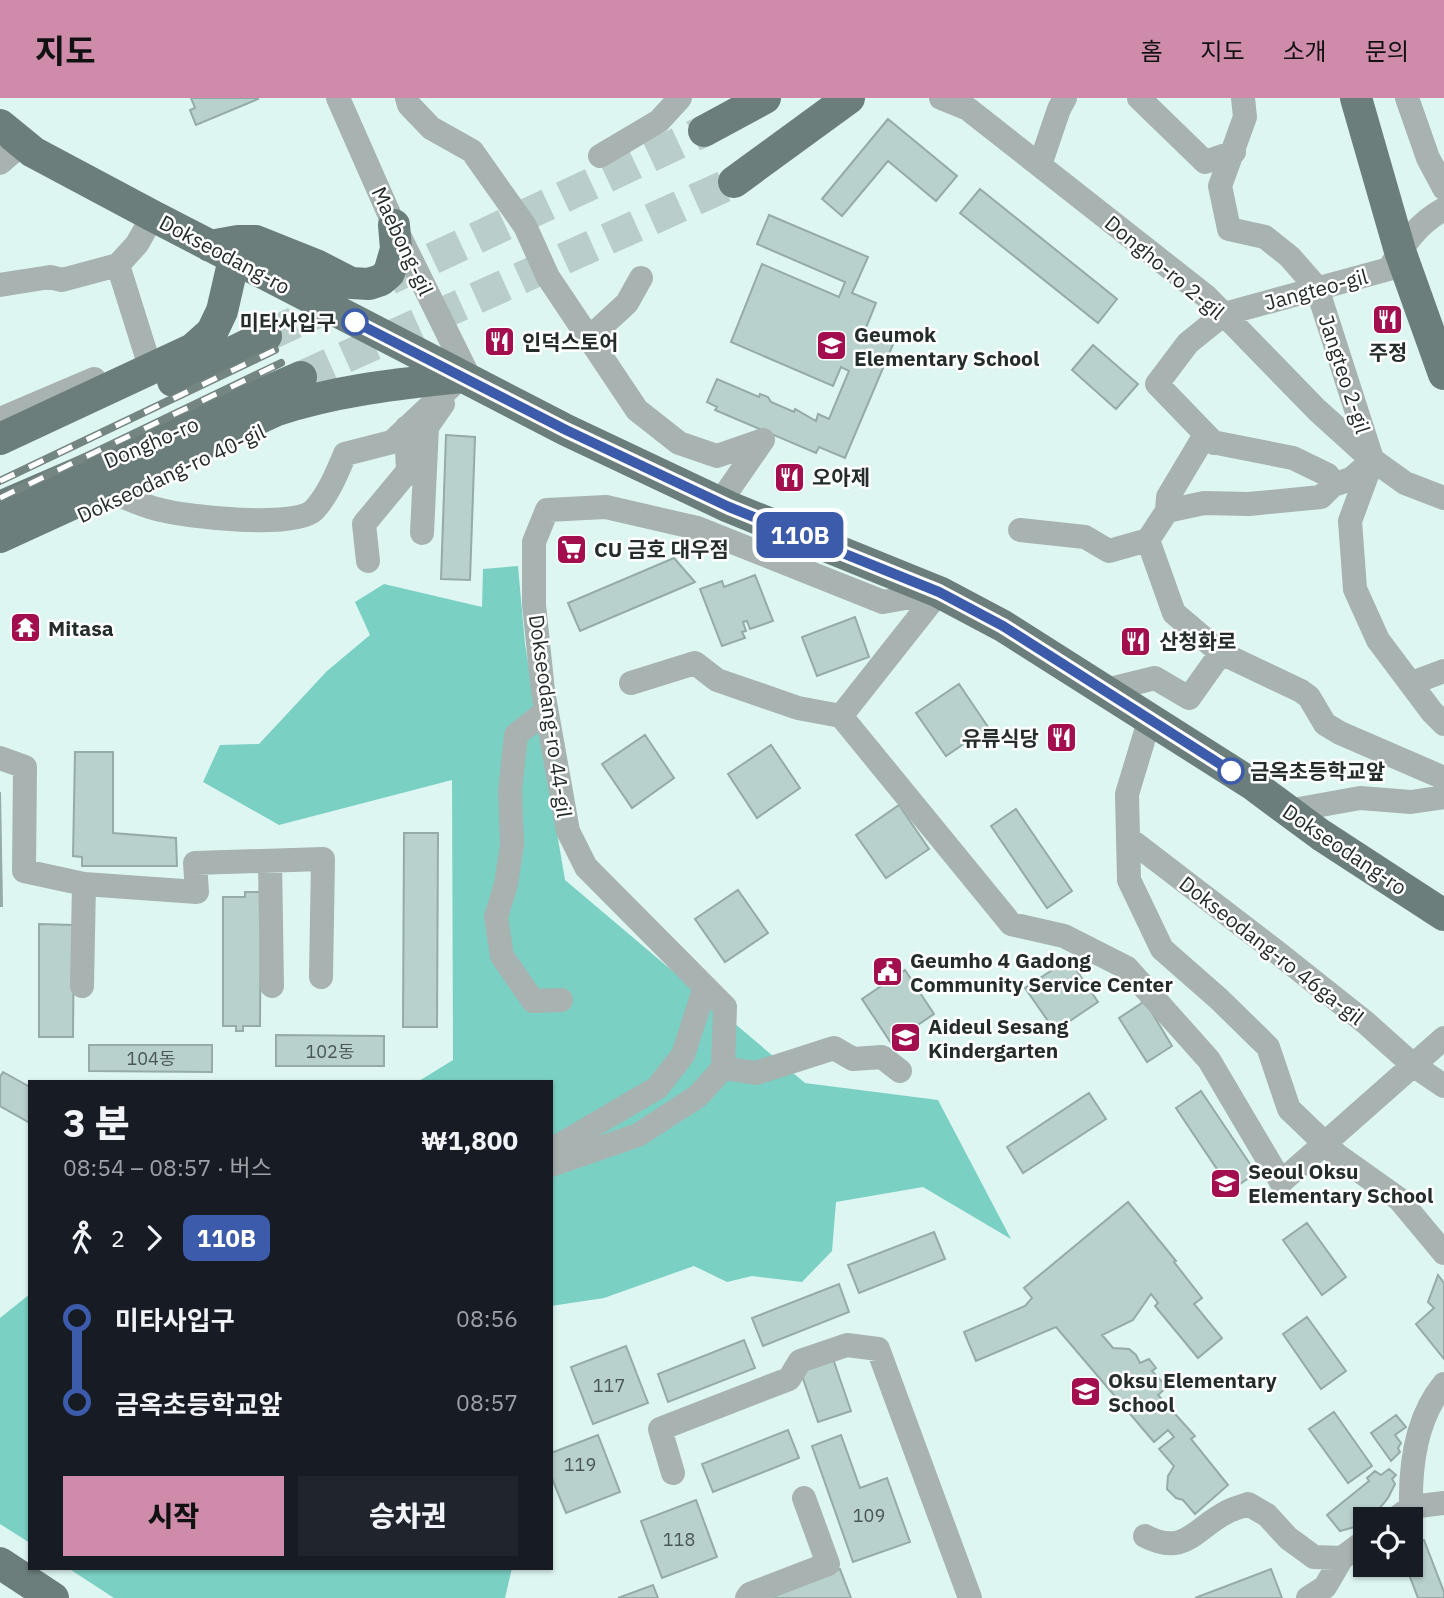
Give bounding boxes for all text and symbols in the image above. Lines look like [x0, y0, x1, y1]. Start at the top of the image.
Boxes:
text: 지도 [35, 29, 96, 72]
text: 홈 [1140, 35, 1162, 67]
text: 지도 [1200, 35, 1245, 67]
text: 소개 [1283, 35, 1327, 67]
text: 문의 [1365, 35, 1409, 67]
street label: Maebong-gil [366, 182, 441, 300]
street label: Dokseodang-ro [155, 208, 295, 300]
street label: Dongho-ro 2-gil [1099, 209, 1231, 326]
street label: Jangteo-gil [1261, 262, 1371, 316]
restaurant icon: 주정 [1371, 303, 1405, 337]
place label: 미타사입구 [239, 308, 336, 336]
marker: 미타사입구 [342, 309, 368, 335]
street label: Jangteo 2-gil [1313, 311, 1377, 437]
place label: Geumok Elementary School [854, 320, 1039, 372]
restaurant icon: 인덕스토어 [482, 325, 516, 359]
place label: 인덕스토어 [522, 328, 619, 356]
school or university icon: Geumok Elementary School [814, 329, 848, 363]
place label: 주정 [1369, 338, 1407, 366]
street label: Dongho-ro [99, 409, 203, 475]
street label: Dokseodang-ro 40-gil [72, 417, 270, 529]
restaurant icon: 오아제 [772, 460, 806, 494]
place label: 오아제 [812, 463, 870, 491]
line badge: 110B [751, 512, 849, 558]
text: 110B [770, 519, 830, 551]
supermarket icon: CU 금호 대우점 [554, 532, 588, 566]
place label: CU 금호 대우점 [594, 535, 729, 563]
temple icon: Mitasa [8, 611, 42, 645]
street label: Dokseodang-ro 44-gil [523, 613, 579, 820]
place label: Mitasa [48, 614, 114, 642]
restaurant icon: 산청화로 [1119, 624, 1153, 658]
place label: 산청화로 [1159, 627, 1236, 655]
restaurant icon: 유류식당 [1045, 721, 1079, 755]
place label: 유류식당 [962, 724, 1039, 752]
place label: 금옥초등학교앞 [1250, 757, 1385, 785]
marker: 금옥초등학교앞 [1218, 758, 1244, 784]
street label: Dokseodang-ro [1277, 797, 1413, 901]
street label: Dokseodang-ro 46ga-gil [1174, 869, 1370, 1031]
place label: Geumho 4 Gadong Community Service Center [910, 946, 1173, 998]
public building icon: Geumho 4 Gadong Community Service Center [870, 955, 904, 989]
place label: Aideul Sesang Kindergarten [928, 1012, 1069, 1064]
school or university icon: Aideul Sesang Kindergarten [888, 1021, 922, 1055]
house number: 102동 [306, 1040, 354, 1063]
house number: 104동 [127, 1047, 175, 1070]
text: 3 분 [63, 1098, 130, 1147]
text: ₩1,800 [421, 1123, 518, 1157]
text: 08:54 – 08:57 · 버스 [63, 1152, 272, 1182]
place label: Seoul Oksu Elementary School [1248, 1157, 1433, 1209]
school or university icon: Seoul Oksu Elementary School [1208, 1166, 1242, 1200]
icon: walk [63, 1219, 101, 1257]
icon: forward [135, 1219, 173, 1257]
text: 110B [197, 1222, 256, 1254]
text: 2 [111, 1223, 125, 1253]
text: 미타사입구 [115, 1303, 235, 1337]
text: 08:56 [456, 1303, 518, 1333]
place label: Oksu Elementary School [1108, 1366, 1278, 1418]
house number: 117 [593, 1374, 625, 1397]
school or university icon: Oksu Elementary School [1068, 1375, 1102, 1409]
text: 금옥초등학교앞 [115, 1387, 282, 1421]
text: 08:57 [456, 1387, 518, 1417]
house number: 119 [564, 1453, 596, 1476]
button: 시작 [63, 1476, 284, 1556]
button: 승차권 [298, 1476, 518, 1556]
house number: 109 [853, 1504, 885, 1527]
map controls [1353, 1507, 1423, 1577]
button: locate [1353, 1507, 1423, 1577]
house number: 118 [663, 1528, 695, 1551]

